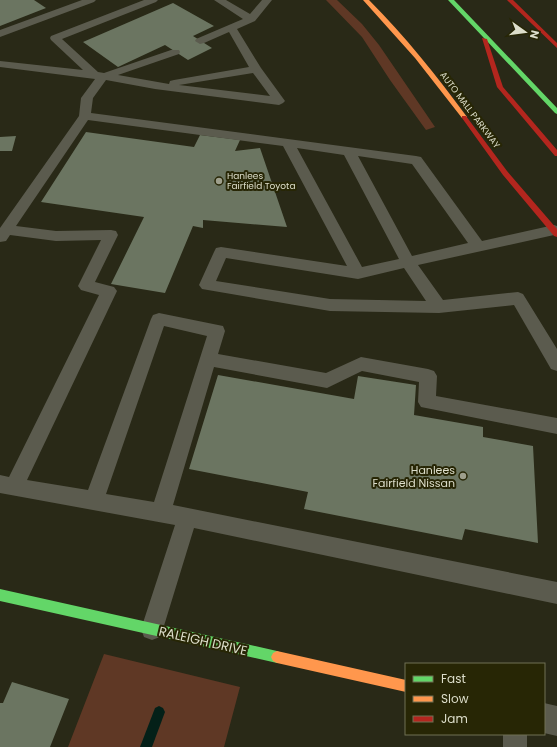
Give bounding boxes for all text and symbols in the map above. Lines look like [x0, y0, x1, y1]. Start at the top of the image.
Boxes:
north arrow [505, 12, 545, 52]
text: N [526, 28, 543, 40]
street label: AUTO MALL PARKWAY [437, 69, 503, 151]
place label: Hanlees Fairfield Toyota [227, 170, 295, 192]
marker: Hanlees Fairfield Toyota [214, 176, 224, 186]
place label: Hanlees Fairfield Nissan [373, 462, 455, 491]
marker: Hanlees Fairfield Nissan [458, 471, 468, 481]
street label: RALEIGH DRIVE [157, 622, 249, 660]
legend [405, 663, 545, 735]
text: Fast [441, 670, 466, 687]
text: Slow [441, 690, 469, 707]
text: Jam [441, 710, 468, 727]

